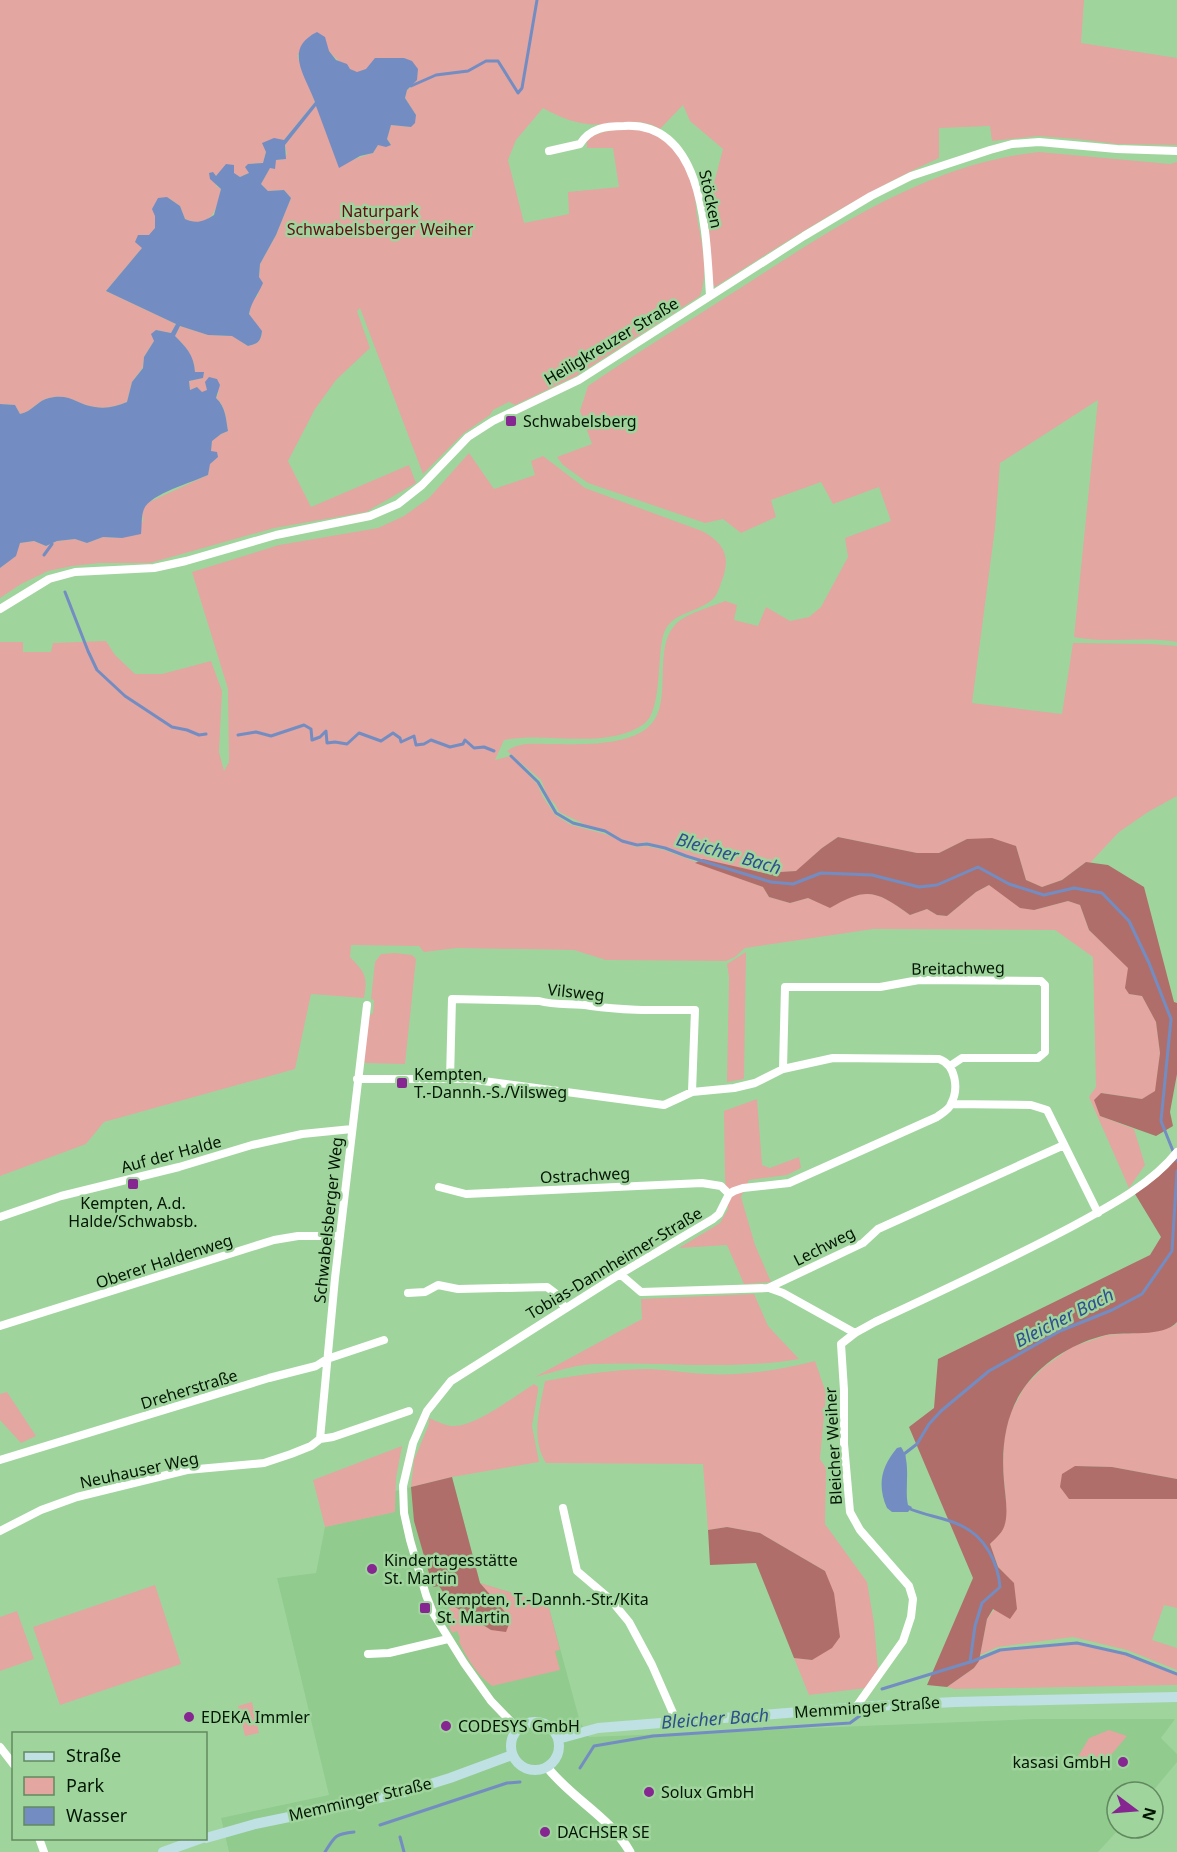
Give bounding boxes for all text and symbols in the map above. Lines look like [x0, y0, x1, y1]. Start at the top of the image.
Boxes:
street label: Stöcken [694, 168, 728, 230]
park label: Naturpark Schwabelsberger Weiher [287, 200, 474, 240]
street label: Heiligkreuzer Straße [540, 292, 682, 390]
place label: Schwabelsberg [523, 410, 637, 432]
marker: Schwabelsberg [504, 414, 518, 428]
water label: Bleicher Bach [674, 827, 784, 879]
street label: Breitachweg [911, 956, 1005, 980]
street label: Vilsweg [547, 978, 605, 1006]
place label: Kempten, T.-Dannh.-S./Vilsweg [414, 1063, 567, 1103]
marker: Kempten, T.-Dannh.-S./Vilsweg [395, 1076, 409, 1090]
street label: Auf der Halde [118, 1130, 224, 1178]
street label: Schwabelsberger Weg [308, 1136, 348, 1304]
street label: Ostrachweg [539, 1162, 631, 1188]
marker: Kempten, A.d. Halde/Schwabsb. [126, 1177, 140, 1191]
place label: Kempten, A.d. Halde/Schwabsb. [68, 1192, 198, 1232]
street label: Tobias-Dannheimer-Straße [522, 1202, 706, 1324]
street label: Lechweg [789, 1221, 859, 1271]
street label: Oberer Haldenweg [93, 1229, 235, 1293]
water label: Bleicher Bach [1010, 1282, 1118, 1352]
street label: Dreherstraße [138, 1364, 240, 1414]
street label: Bleicher Weiher [819, 1386, 847, 1506]
street label: Neuhauser Weg [78, 1447, 200, 1493]
place label: Kindertagesstätte St. Martin [384, 1549, 518, 1589]
marker: Kindertagesstätte St. Martin [365, 1562, 379, 1576]
place label: Kempten, T.-Dannh.-Str./Kita St. Martin [437, 1588, 649, 1628]
marker: Kempten, T.-Dannh.-Str./Kita St. Martin [418, 1601, 432, 1615]
street label: Memminger Straße [793, 1691, 941, 1723]
water label: Bleicher Bach [660, 1702, 770, 1734]
place label: EDEKA Immler [201, 1706, 310, 1728]
marker: EDEKA Immler [182, 1710, 196, 1724]
place label: CODESYS GmbH [458, 1715, 580, 1737]
marker: CODESYS GmbH [439, 1719, 453, 1733]
legend [12, 1732, 207, 1840]
text: Straße [66, 1743, 121, 1767]
place label: kasasi GmbH [1013, 1751, 1111, 1773]
marker: kasasi GmbH [1116, 1755, 1130, 1769]
street label: Memminger Straße [286, 1772, 434, 1826]
text: Park [66, 1773, 104, 1797]
north arrow [1105, 1780, 1165, 1840]
place label: Solux GmbH [661, 1781, 754, 1803]
marker: Solux GmbH [642, 1785, 656, 1799]
text: Wasser [66, 1803, 128, 1827]
text: N [1137, 1805, 1162, 1823]
place label: DACHSER SE [557, 1821, 650, 1843]
marker: DACHSER SE [538, 1825, 552, 1839]

